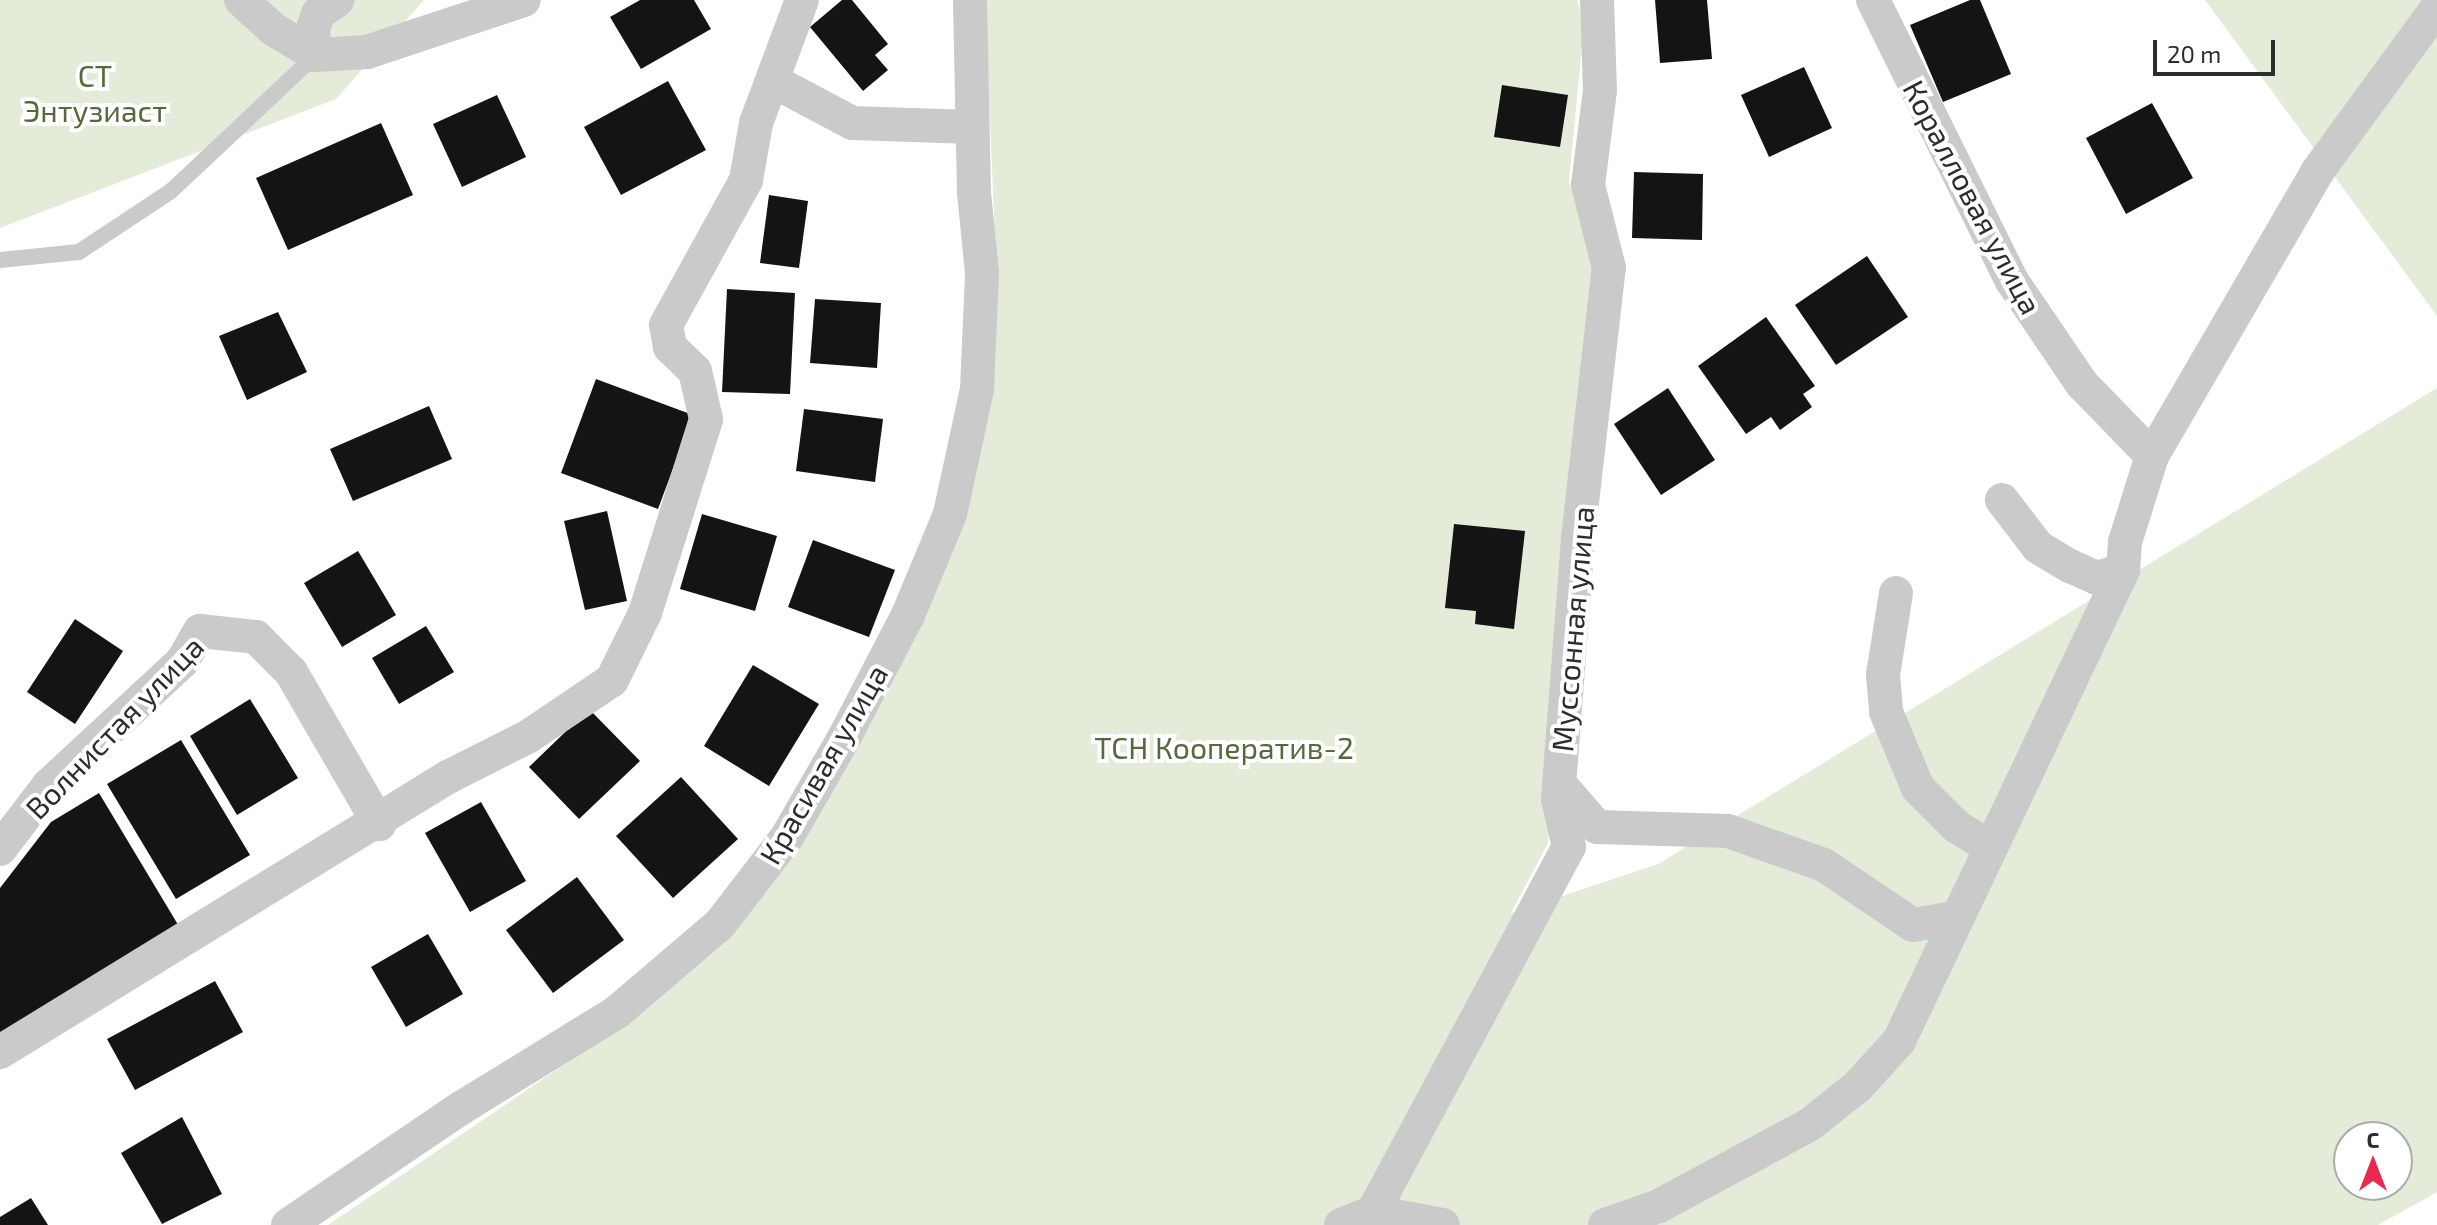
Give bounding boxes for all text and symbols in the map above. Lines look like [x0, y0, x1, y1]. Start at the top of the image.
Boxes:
scale bar [2157, 24, 2279, 74]
text: 20 m [2167, 39, 2221, 68]
park label: СТ Энтузиаст [23, 57, 167, 128]
street label: Коралловая улица [1896, 74, 2050, 320]
street label: Муссонная улица [1543, 505, 1601, 753]
street label: Волнистая улица [18, 628, 210, 826]
street label: Красивая улица [751, 658, 895, 870]
park label: ТСН Кооператив-2 [1094, 729, 1354, 765]
north arrow [2333, 1121, 2413, 1201]
text: С [2367, 1126, 2379, 1152]

